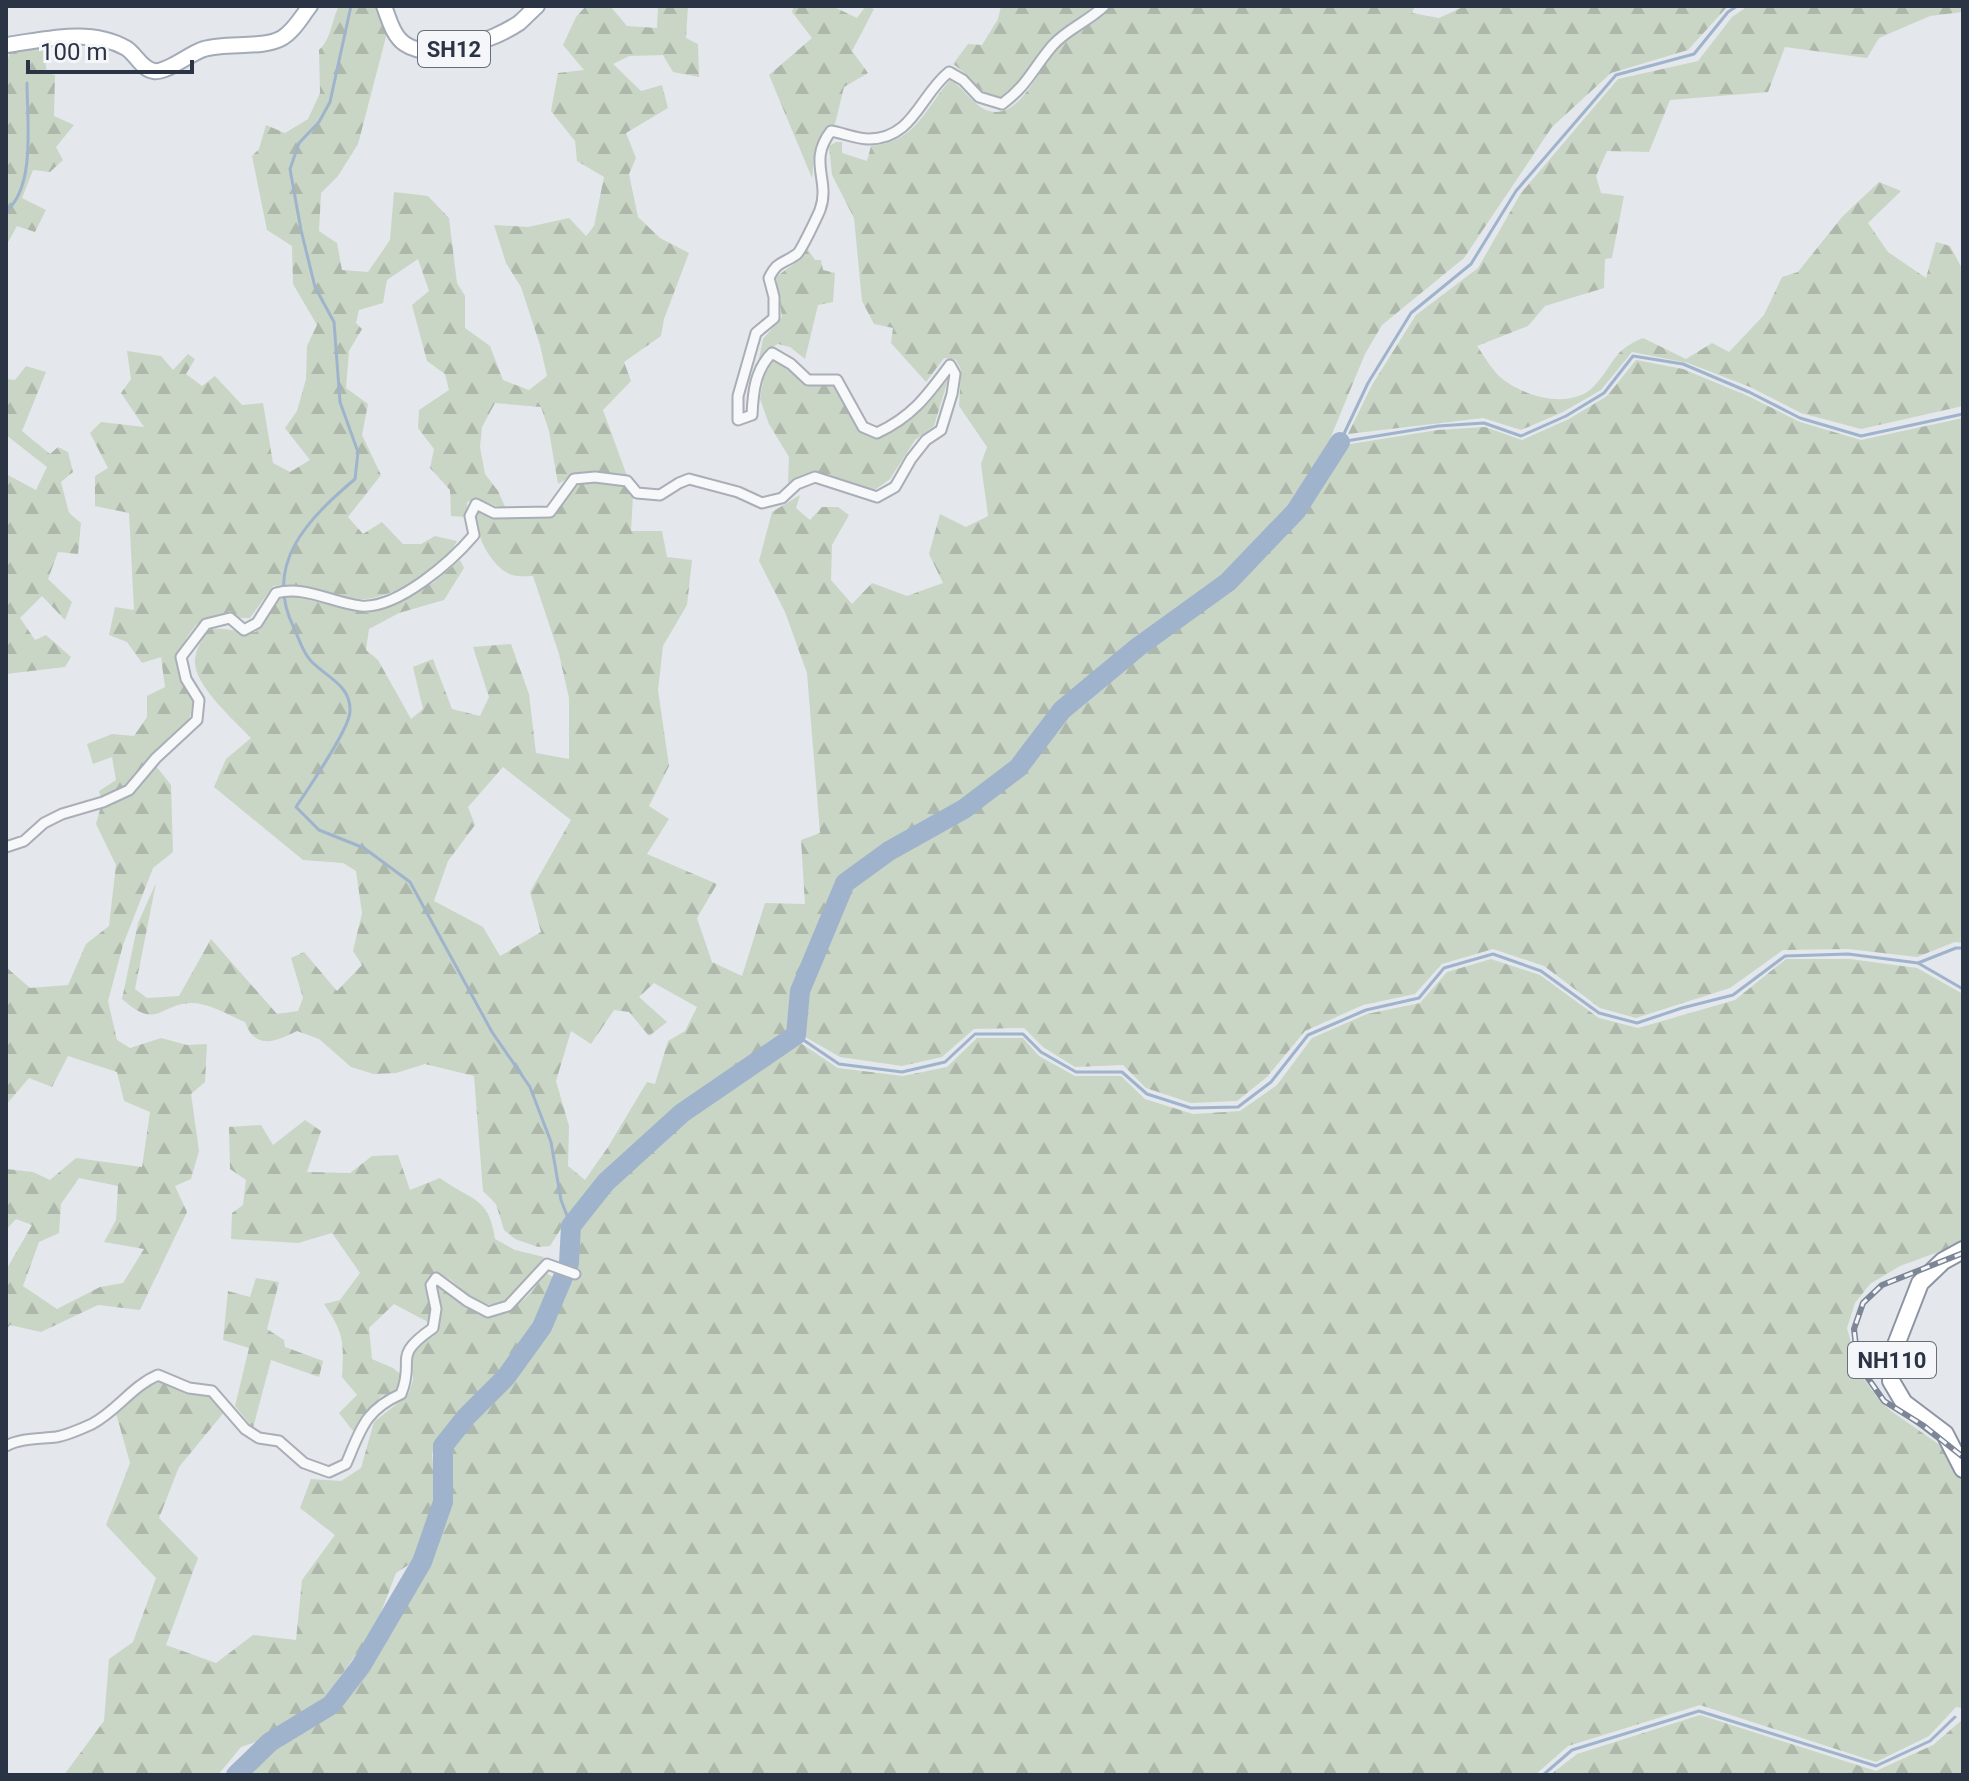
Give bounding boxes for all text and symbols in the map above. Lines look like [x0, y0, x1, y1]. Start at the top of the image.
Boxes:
scale bar [28, 24, 192, 74]
road number: SH12 [418, 31, 490, 67]
text: 100 m [40, 38, 107, 66]
road number: NH110 [1848, 1342, 1936, 1378]

